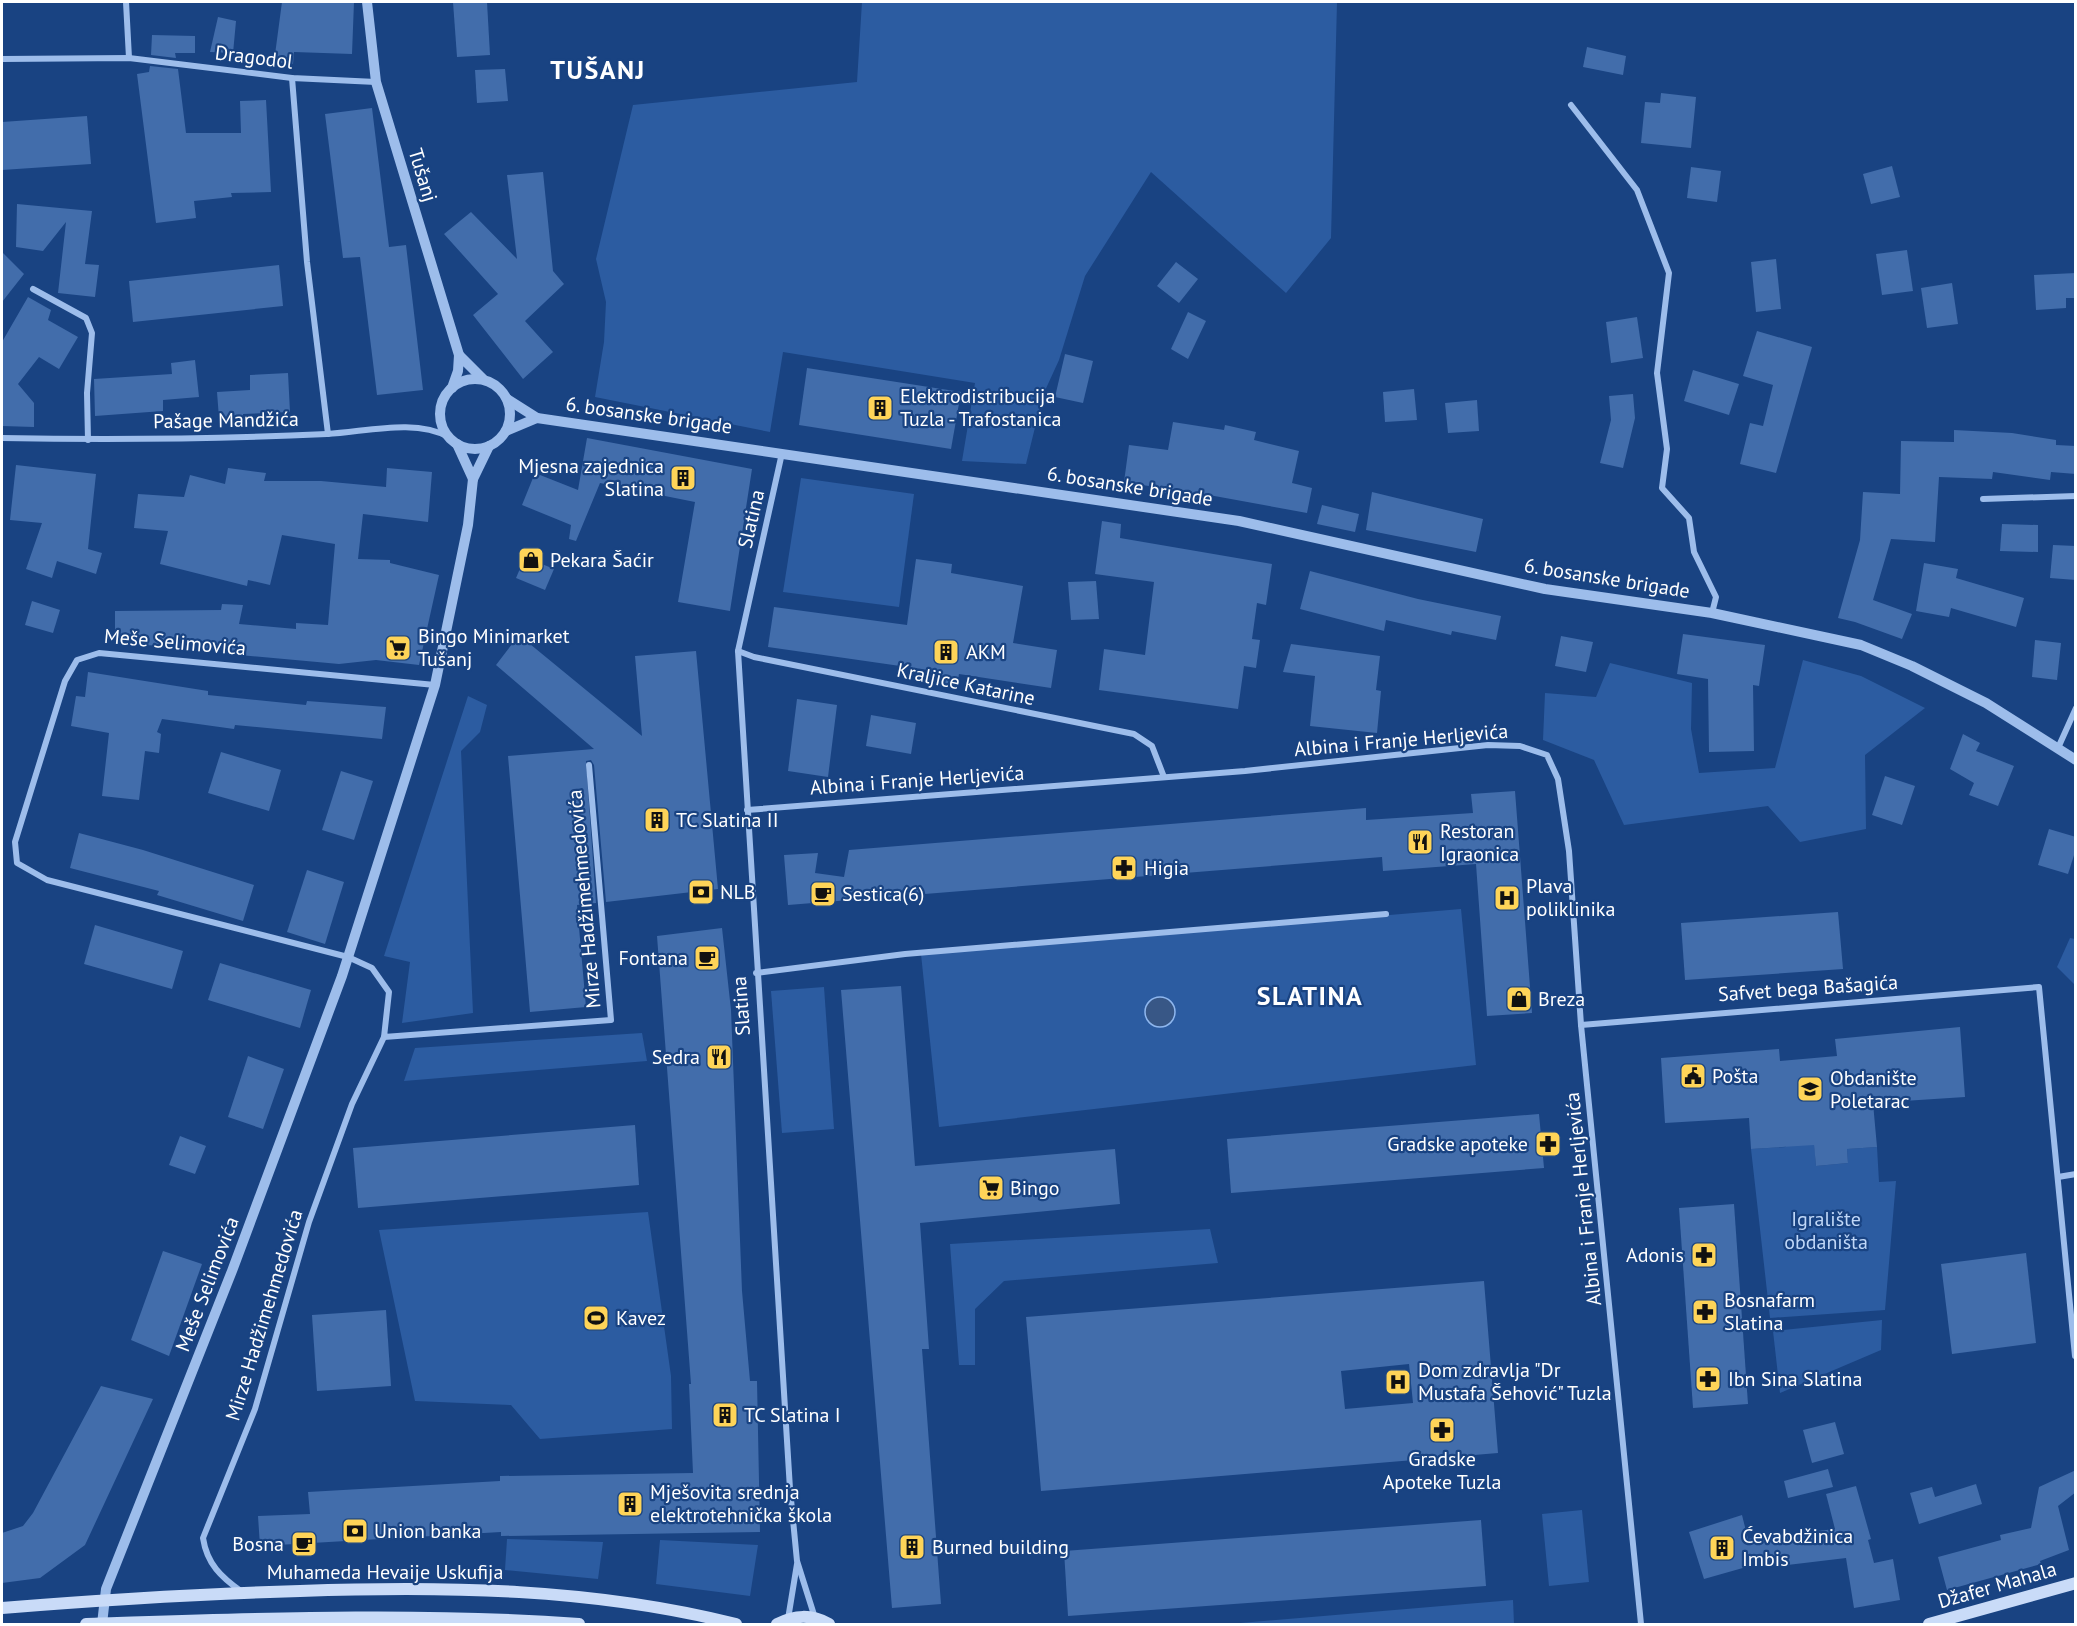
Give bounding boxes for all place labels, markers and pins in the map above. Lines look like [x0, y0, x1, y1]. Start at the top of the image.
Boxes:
place label: Elektrodistribucija Tuzla - Trafostanica [900, 383, 1062, 432]
building icon: Elektrodistribucija Tuzla - Trafostanica [865, 393, 895, 423]
place label: Mjesna zajednica Slatina [518, 453, 664, 502]
building icon: Mjesna zajednica Slatina [668, 463, 698, 493]
shop icon: Pekara Šaćir [516, 545, 546, 575]
place label: Pekara Šaćir [550, 547, 654, 573]
place label: Bingo Minimarket Tušanj [418, 623, 570, 672]
supermarket icon: Bingo Minimarket Tušanj [383, 633, 413, 663]
building icon: AKM [931, 637, 961, 667]
place label: AKM [966, 639, 1006, 665]
building icon: TC Slatina II [642, 805, 672, 835]
place label: TC Slatina II [676, 807, 778, 833]
place label: Restoran Igraonica [1440, 818, 1519, 867]
restaurant icon: Restoran Igraonica [1405, 827, 1435, 857]
pharmacy icon: Higia [1109, 853, 1139, 883]
place label: Higia [1144, 855, 1189, 881]
place label: Plava poliklinika [1526, 873, 1615, 922]
bank icon: NLB [686, 877, 716, 907]
place label: NLB [720, 879, 755, 905]
cafe icon: Sestica(6) [808, 879, 838, 909]
place label: Sestica(6) [842, 881, 924, 907]
hospital icon: Plava poliklinika [1492, 883, 1522, 913]
cafe icon: Fontana [692, 943, 722, 973]
place label: Fontana [618, 945, 688, 971]
shop icon: Breza [1504, 984, 1534, 1014]
place label: Breza [1538, 986, 1585, 1012]
restaurant icon: Sedra [704, 1042, 734, 1072]
place label: Sedra [652, 1044, 700, 1070]
public building icon: Pošta [1678, 1061, 1708, 1091]
place label: Pošta [1712, 1063, 1758, 1089]
place label: Obdanište Poletarac [1830, 1065, 1917, 1114]
school or university icon: Obdanište Poletarac [1795, 1074, 1825, 1104]
pharmacy icon: Gradske apoteke [1533, 1129, 1563, 1159]
place label: Gradske apoteke [1387, 1131, 1528, 1157]
supermarket icon: Bingo [976, 1173, 1006, 1203]
place label: Bingo [1010, 1175, 1059, 1201]
pharmacy icon: Adonis [1689, 1240, 1719, 1270]
place label: Adonis [1626, 1242, 1684, 1268]
place label: Bosnafarm Slatina [1724, 1287, 1815, 1336]
pharmacy icon: Bosnafarm Slatina [1690, 1297, 1720, 1327]
sports icon: Kavez [581, 1303, 611, 1333]
place label: Kavez [616, 1305, 666, 1331]
place label: Dom zdravlja "Dr Mustafa Šehović" Tuzla [1418, 1357, 1612, 1406]
pharmacy icon: Ibn Sina Slatina [1693, 1364, 1723, 1394]
place label: Ibn Sina Slatina [1728, 1366, 1862, 1392]
hospital icon: Dom zdravlja "Dr Mustafa Šehović" Tuzla [1383, 1367, 1413, 1397]
building icon: TC Slatina I [710, 1400, 740, 1430]
place label: TC Slatina I [744, 1402, 841, 1428]
pharmacy icon: Gradske Apoteke Tuzla [1427, 1415, 1457, 1445]
place label: Gradske Apoteke Tuzla [1383, 1446, 1501, 1495]
place label: Mješovita srednja elektrotehnička škola [650, 1479, 832, 1528]
building icon: Mješovita srednja elektrotehnička škola [615, 1489, 645, 1519]
bank icon: Union banka [340, 1516, 370, 1546]
place label: Union banka [374, 1518, 482, 1544]
place label: Ćevabdžinica Imbis [1742, 1523, 1853, 1572]
cafe icon: Bosna [289, 1529, 319, 1559]
place label: Bosna [232, 1531, 284, 1557]
building icon: Burned building [897, 1532, 927, 1562]
building icon: Ćevabdžinica Imbis [1707, 1533, 1737, 1563]
place label: Burned building [932, 1534, 1069, 1560]

